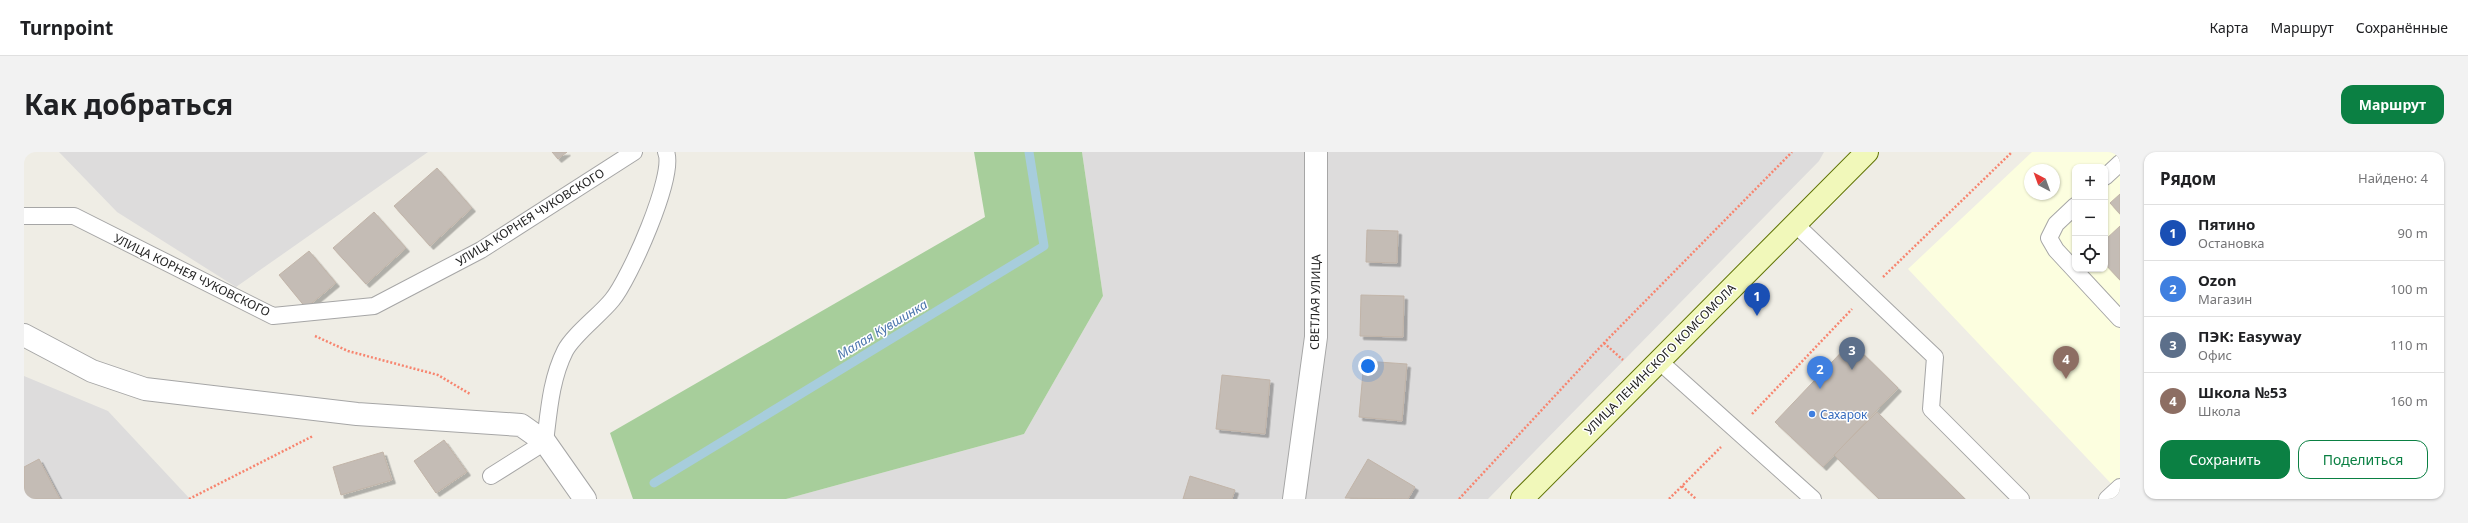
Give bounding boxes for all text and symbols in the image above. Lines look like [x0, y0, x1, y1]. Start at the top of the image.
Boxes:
text: Turnpoint [20, 15, 113, 41]
text: Карта [2209, 18, 2248, 37]
text: Маршрут [2270, 18, 2334, 37]
text: Сохранённые [2356, 18, 2448, 37]
text: Как добраться [24, 85, 233, 123]
button: Маршрут [2341, 85, 2444, 124]
street label: УЛИЦА КОРНЕЯ ЧУКОВСКОГО [452, 164, 608, 270]
north arrow [2024, 164, 2060, 200]
map controls [2072, 164, 2108, 272]
button: + [2072, 164, 2108, 200]
text: Рядом [2160, 167, 2216, 190]
text: Найдено: 4 [2358, 169, 2428, 187]
button: − [2072, 200, 2108, 236]
text: Пятино [2198, 214, 2255, 234]
text: 1 [2169, 224, 2177, 242]
text: 90 m [2398, 224, 2428, 242]
street label: УЛИЦА КОРНЕЯ ЧУКОВСКОГО [111, 230, 273, 320]
text: Остановка [2198, 234, 2264, 252]
button: locate [2072, 236, 2108, 272]
street label: СВЕТЛАЯ УЛИЦА [1306, 254, 1324, 350]
text: Ozon [2198, 270, 2236, 290]
street label: УЛИЦА ЛЕНИНСКОГО КОМСОМОЛА [1581, 279, 1740, 438]
text: 2 [2169, 280, 2177, 298]
text: 100 m [2390, 280, 2428, 298]
pin: 1 [1744, 283, 1770, 316]
text: Магазин [2198, 290, 2252, 308]
water label: Малая Кувшинка [833, 295, 931, 363]
text: ПЭК: Easyway [2198, 326, 2302, 346]
text: 3 [2169, 336, 2177, 354]
text: 110 m [2390, 336, 2428, 354]
pin: 3 [1839, 337, 1865, 370]
pin: 4 [2053, 346, 2079, 379]
text: Офис [2198, 346, 2232, 364]
your location [1358, 356, 1378, 376]
pin: 2 [1807, 356, 1833, 389]
text: Школа №53 [2198, 382, 2287, 402]
text: 4 [2169, 392, 2177, 410]
text: 160 m [2390, 392, 2428, 410]
text: Школа [2198, 402, 2241, 420]
place label: Сахарок [1820, 406, 1868, 423]
marker: Сахарок [1807, 409, 1817, 419]
button: Сохранить [2160, 440, 2290, 479]
button: Поделиться [2298, 440, 2428, 479]

